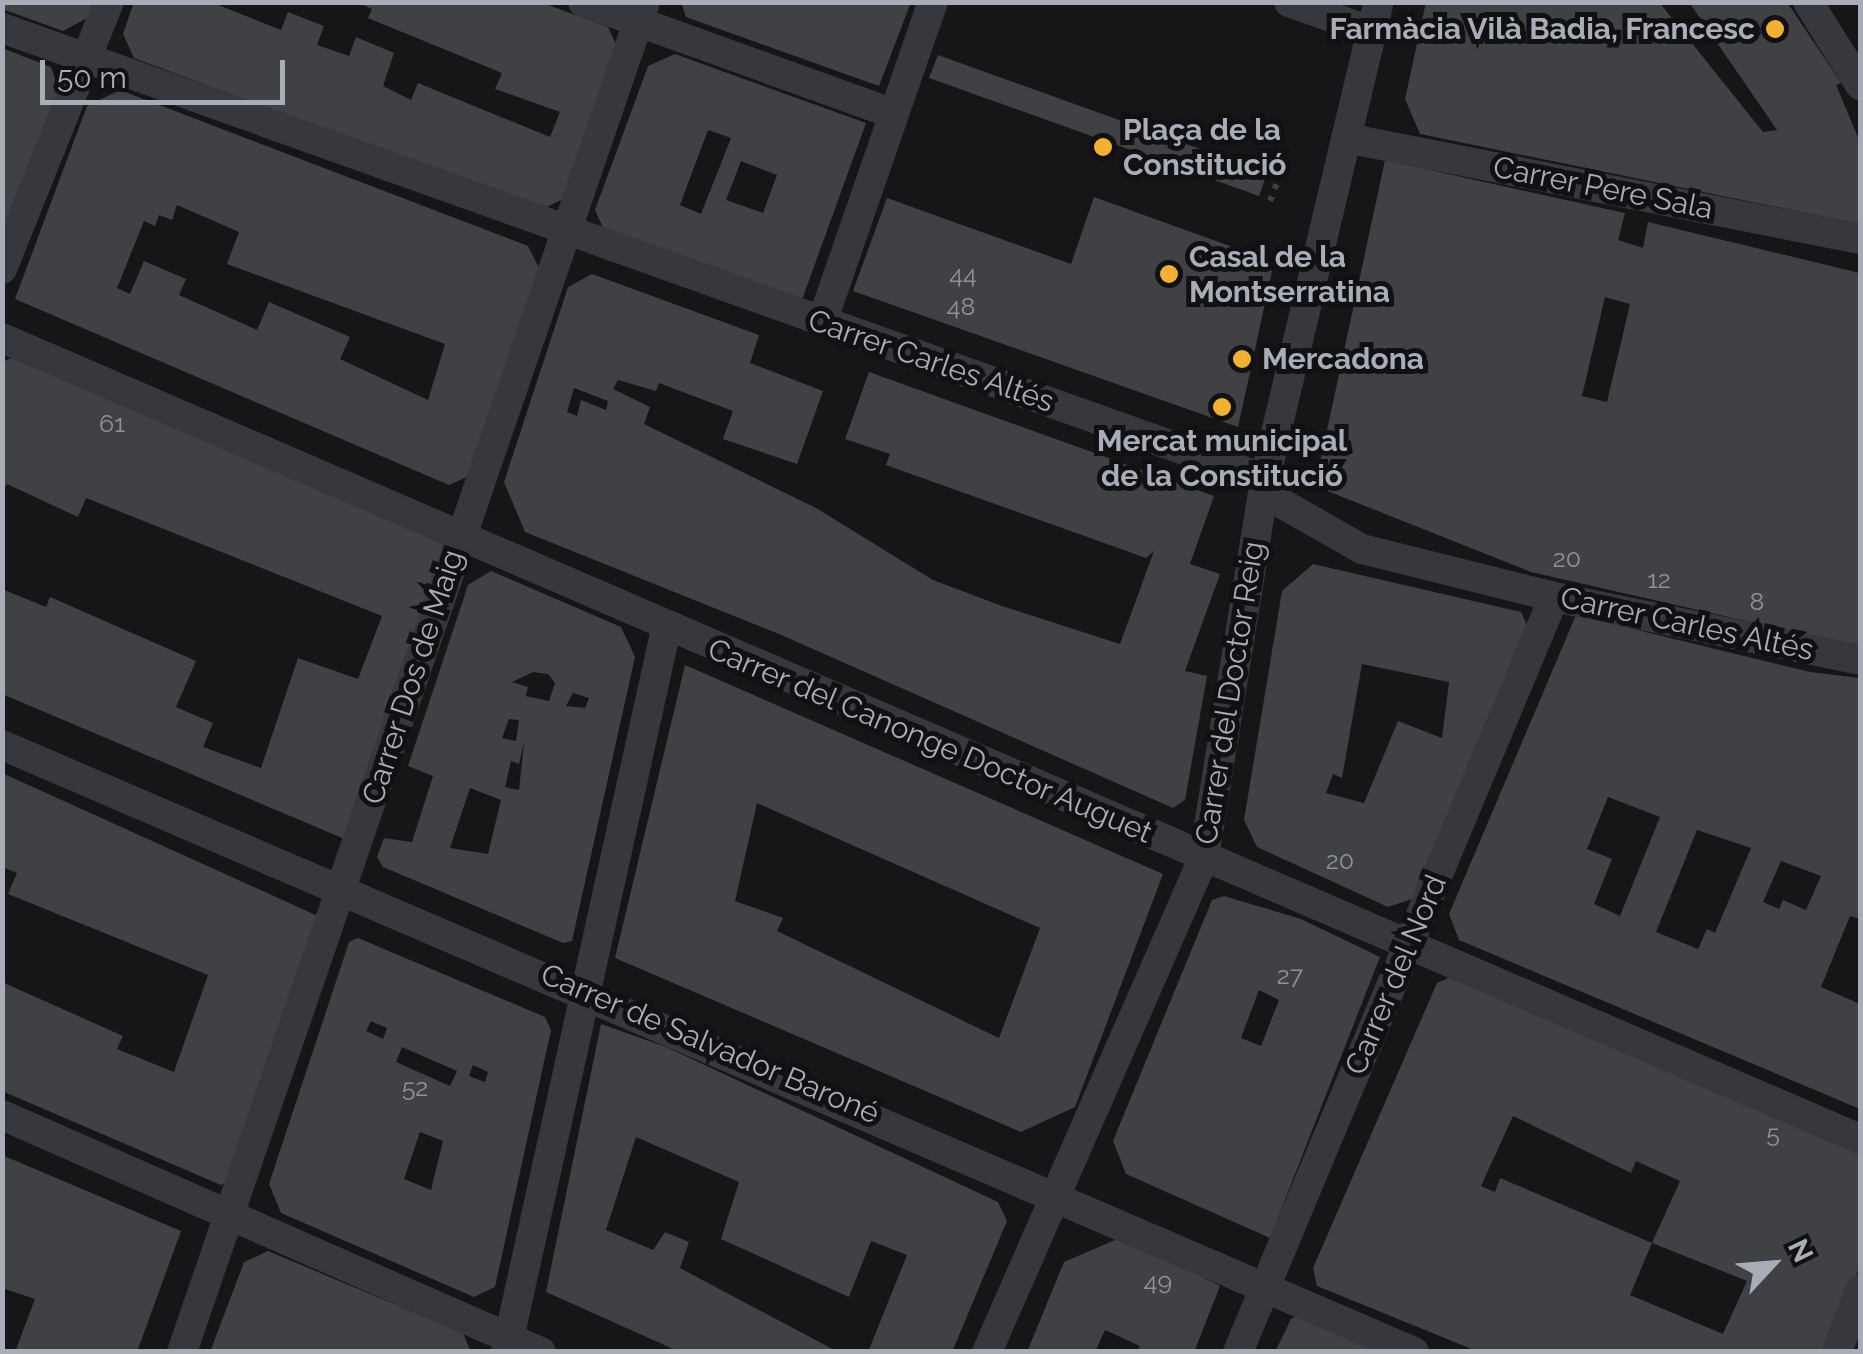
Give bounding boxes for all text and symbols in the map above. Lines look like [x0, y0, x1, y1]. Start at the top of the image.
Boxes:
place label: Farmàcia Vilà Badia, Francesc [1328, 11, 1755, 47]
marker: Farmàcia Vilà Badia, Francesc [1764, 18, 1786, 40]
scale bar [45, 40, 290, 102]
text: 50 m [57, 60, 127, 95]
place label: Plaça de la Constitució [1123, 112, 1287, 182]
marker: Plaça de la Constitució [1092, 136, 1114, 158]
street label: Carrer Pere Sala [1490, 149, 1716, 227]
place label: Casal de la Montserratina [1189, 239, 1390, 310]
house number: 44 [949, 259, 977, 289]
marker: Casal de la Montserratina [1158, 263, 1180, 285]
house number: 48 [947, 291, 975, 321]
street label: Carrer Carles Altés [803, 302, 1059, 420]
place label: Mercadona [1262, 341, 1424, 377]
marker: Mercadona [1231, 348, 1253, 370]
marker: Mercat municipal de la Constitució [1211, 396, 1233, 418]
house number: 61 [99, 408, 125, 438]
place label: Mercat municipal de la Constitució [1097, 423, 1347, 494]
street label: Carrer del Doctor Reig [1188, 538, 1272, 848]
house number: 20 [1553, 543, 1581, 573]
street label: Carrer Dos de Maig [355, 545, 471, 809]
house number: 12 [1647, 564, 1671, 594]
street label: Carrer Carles Altés [1557, 579, 1817, 669]
house number: 8 [1750, 586, 1764, 616]
street label: Carrer del Canonge Doctor Auguet [701, 630, 1159, 852]
house number: 20 [1326, 845, 1354, 875]
street label: Carrer del Nord [1337, 869, 1455, 1081]
street label: Carrer de Salvador Baroné [535, 956, 885, 1132]
house number: 27 [1277, 960, 1303, 990]
house number: 52 [402, 1072, 428, 1102]
house number: 5 [1766, 1118, 1780, 1148]
north arrow [1723, 1214, 1823, 1314]
text: N [1781, 1234, 1820, 1267]
house number: 49 [1144, 1266, 1172, 1296]

